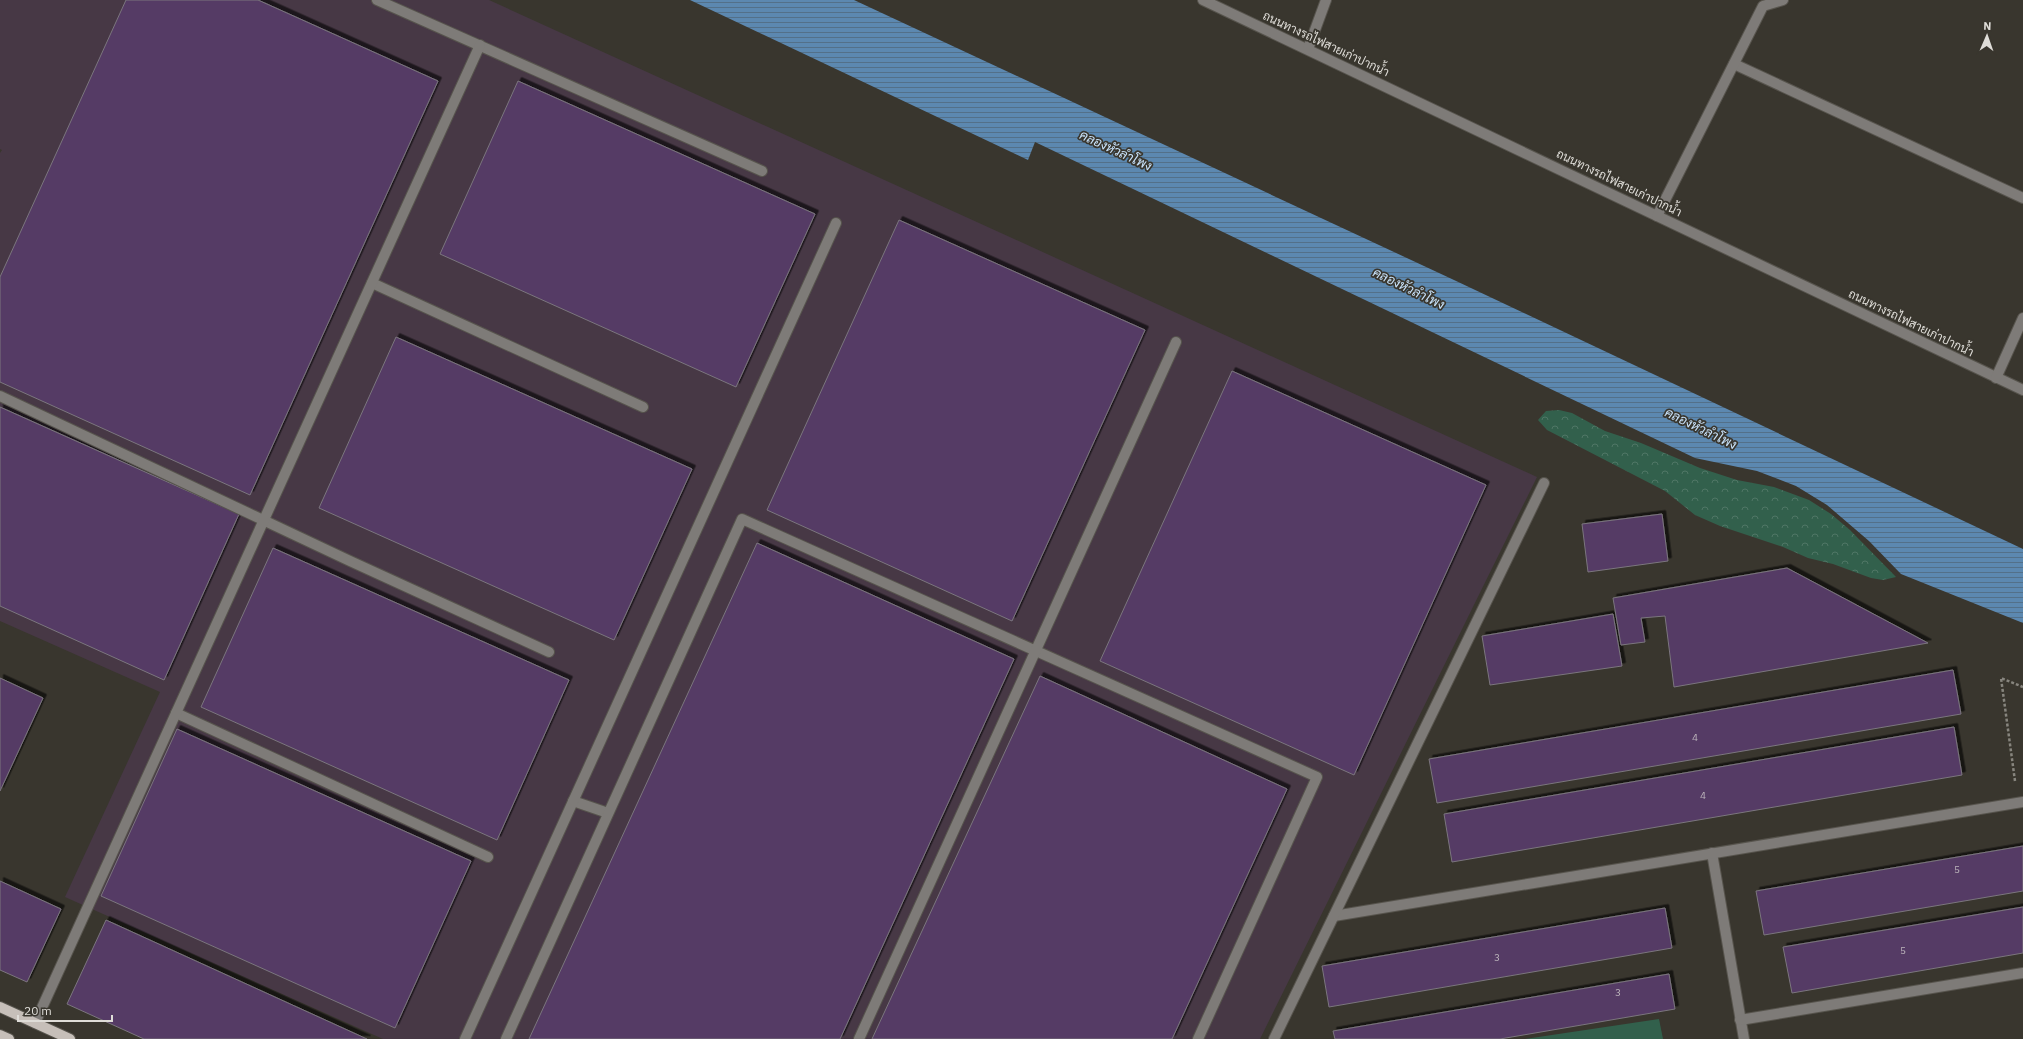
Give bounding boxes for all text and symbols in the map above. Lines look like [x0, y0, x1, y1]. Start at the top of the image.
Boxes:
street label: ถนนทางรถไฟสายเก่าปากน้ำ [1261, 5, 1393, 79]
north arrow [1967, 16, 2007, 56]
text: N [1983, 19, 1992, 33]
water label: คลองหัวลำโพง [1077, 126, 1155, 175]
street label: ถนนทางรถไฟสายเก่าปากน้ำ [1554, 143, 1686, 219]
water label: คลองหัวลำโพง [1370, 264, 1448, 313]
street label: ถนนทางรถไฟสายเก่าปากน้ำ [1846, 283, 1978, 359]
water label: คลองหัวลำโพง [1662, 404, 1740, 453]
house number: 4 [1692, 731, 1698, 744]
house number: 4 [1700, 789, 1706, 802]
house number: 5 [1954, 863, 1960, 876]
house number: 5 [1900, 944, 1906, 957]
house number: 3 [1494, 951, 1500, 964]
house number: 3 [1615, 986, 1621, 999]
scale bar [18, 997, 112, 1023]
text: 20 m [24, 1003, 52, 1018]

